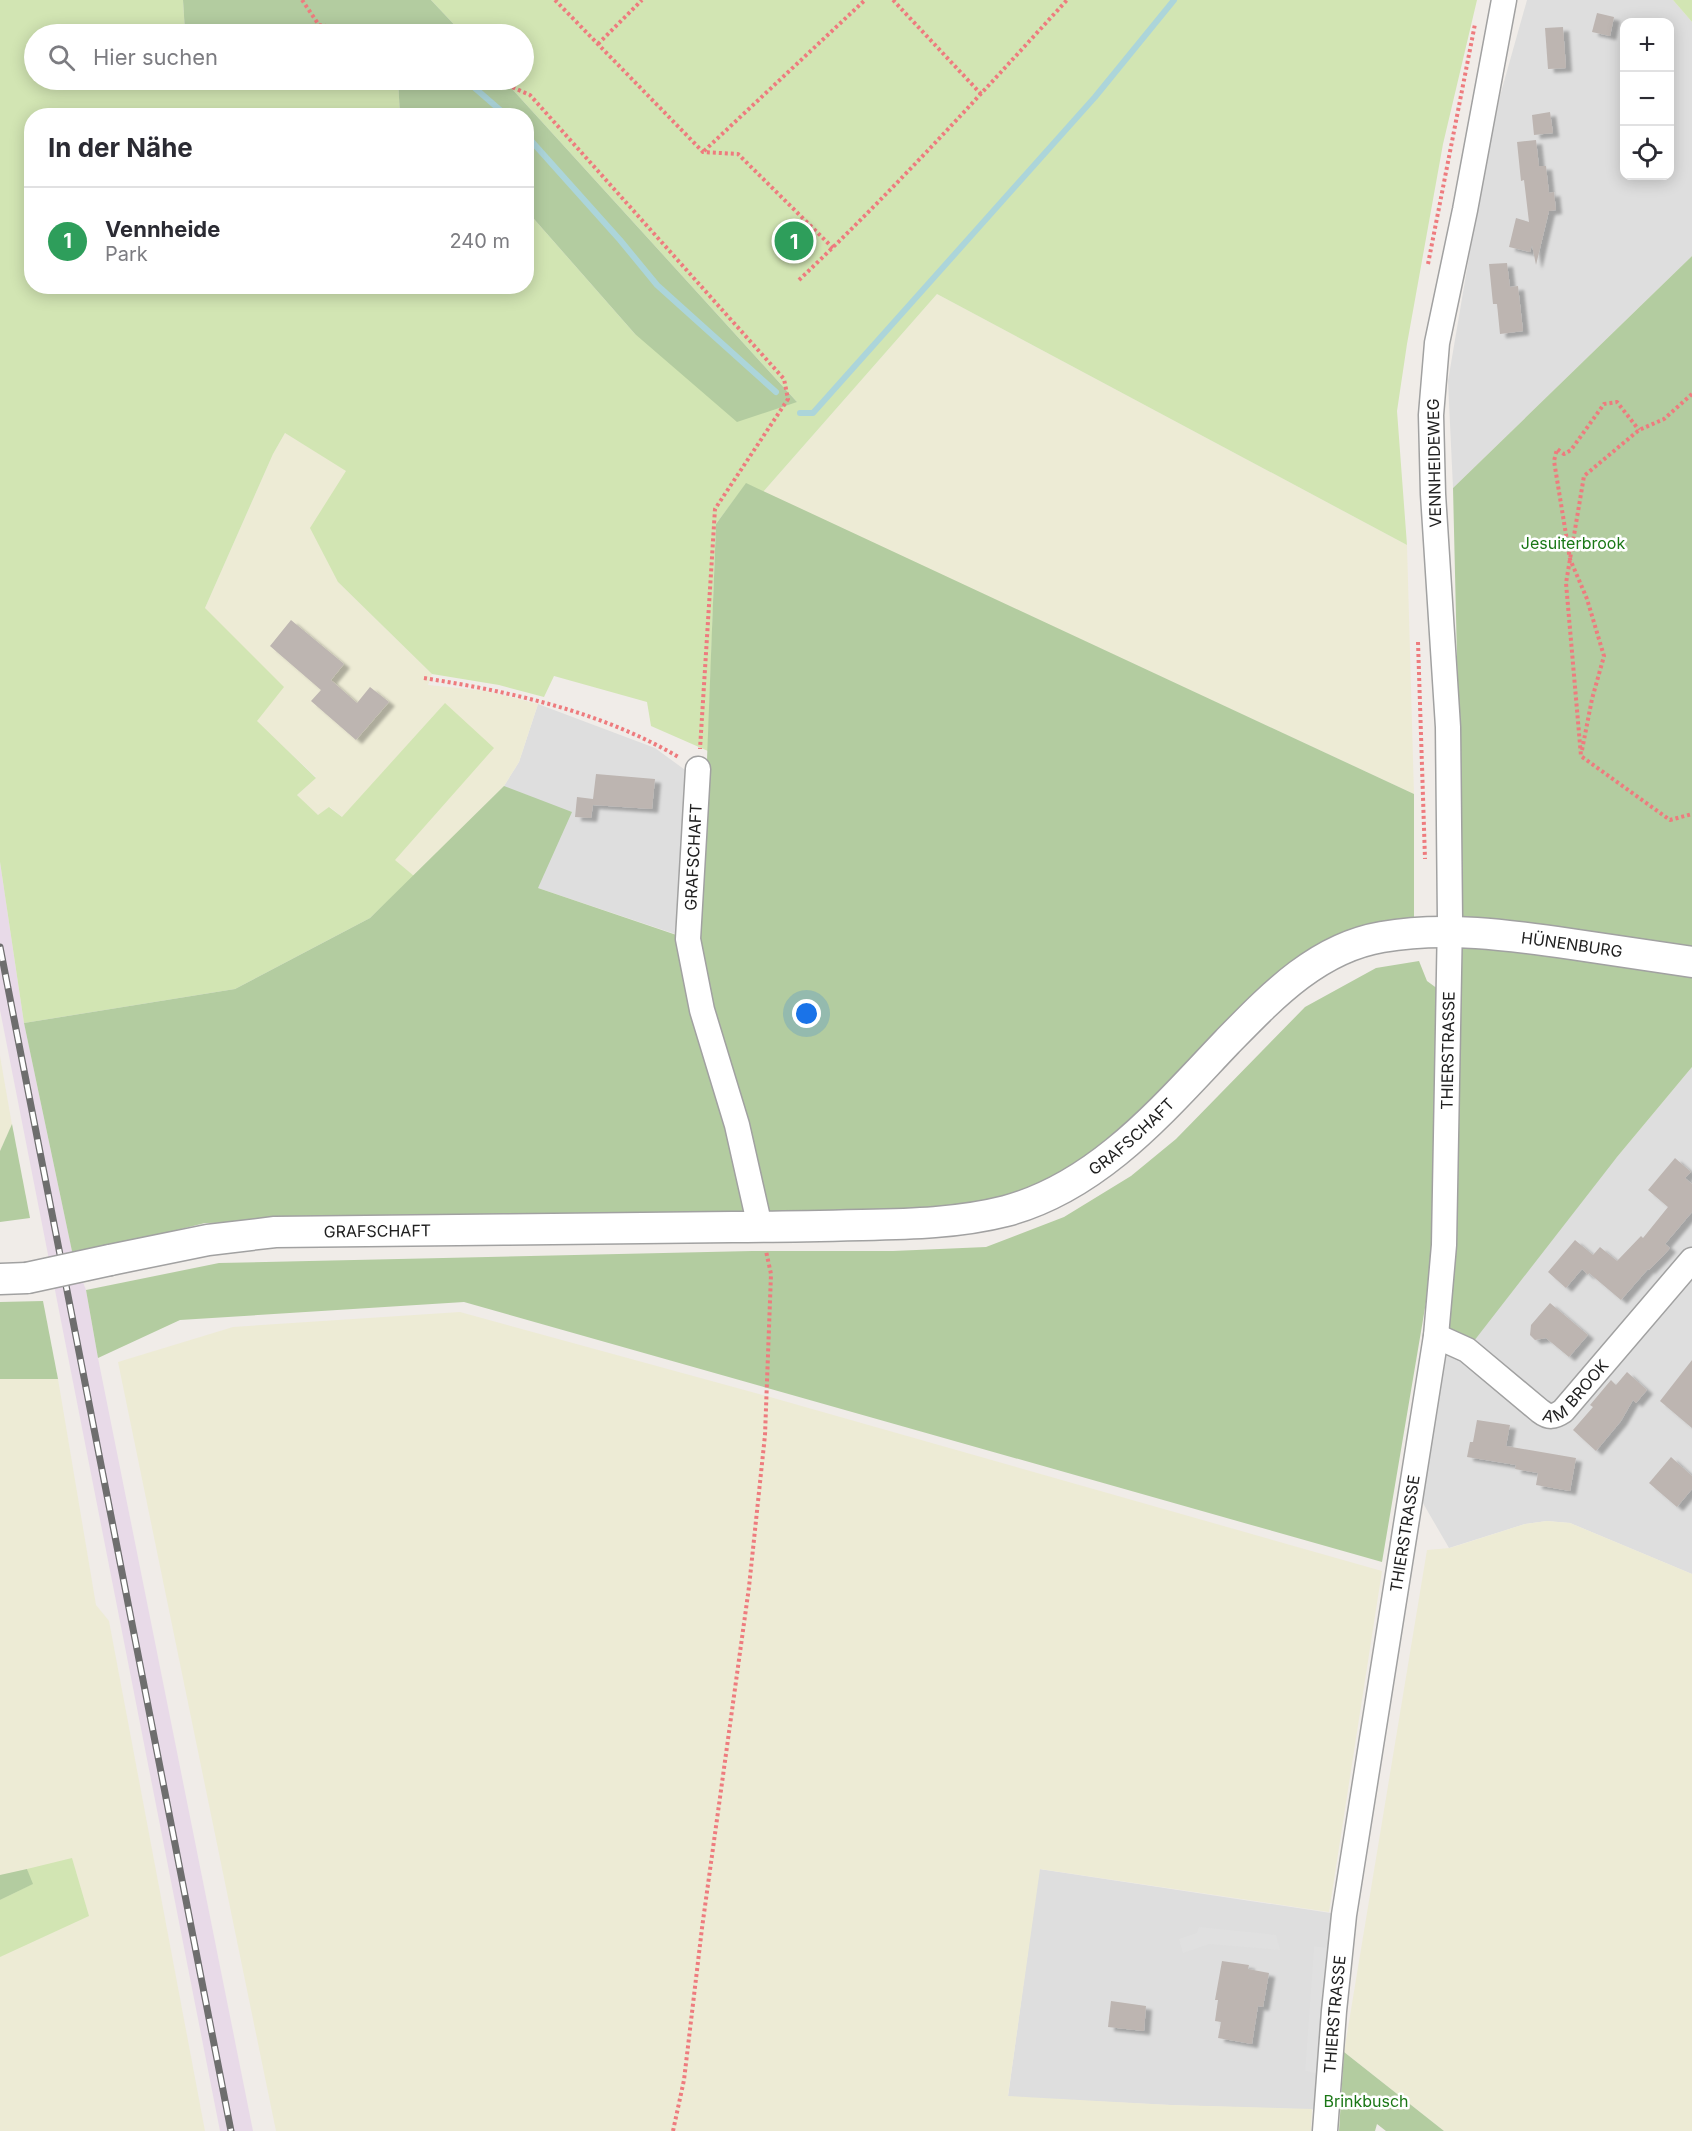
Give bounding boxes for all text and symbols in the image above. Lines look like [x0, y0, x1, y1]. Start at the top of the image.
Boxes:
map controls [1620, 18, 1674, 180]
button: + [1620, 18, 1674, 72]
search box [24, 24, 534, 90]
icon: search [45, 41, 78, 74]
text: Hier suchen [93, 44, 218, 70]
button: − [1620, 72, 1674, 126]
button: locate [1620, 126, 1674, 180]
text: In der Nähe [48, 132, 193, 163]
text: Vennheide [105, 216, 220, 242]
pin: 1 [774, 218, 814, 264]
text: 1 [63, 229, 72, 253]
text: 240 m [449, 229, 510, 253]
text: Park [105, 242, 148, 266]
street label: VENNHEIDEWEG [1423, 398, 1445, 528]
park label: Jesuiterbrook [1521, 533, 1625, 553]
street label: GRAFSCHAFT [680, 803, 706, 911]
street label: HÜNENBURG [1520, 927, 1624, 961]
street label: THIERSTRASSE [1436, 991, 1459, 1110]
your location [792, 999, 821, 1028]
street label: GRAFSCHAFT [1085, 1094, 1178, 1179]
street label: GRAFSCHAFT [324, 1220, 431, 1241]
street label: AM BROOK [1541, 1355, 1613, 1427]
street label: THIERSTRASSE [1385, 1474, 1424, 1594]
street label: THIERSTRASSE [1319, 1954, 1350, 2074]
park label: Brinkbusch [1323, 2091, 1409, 2111]

